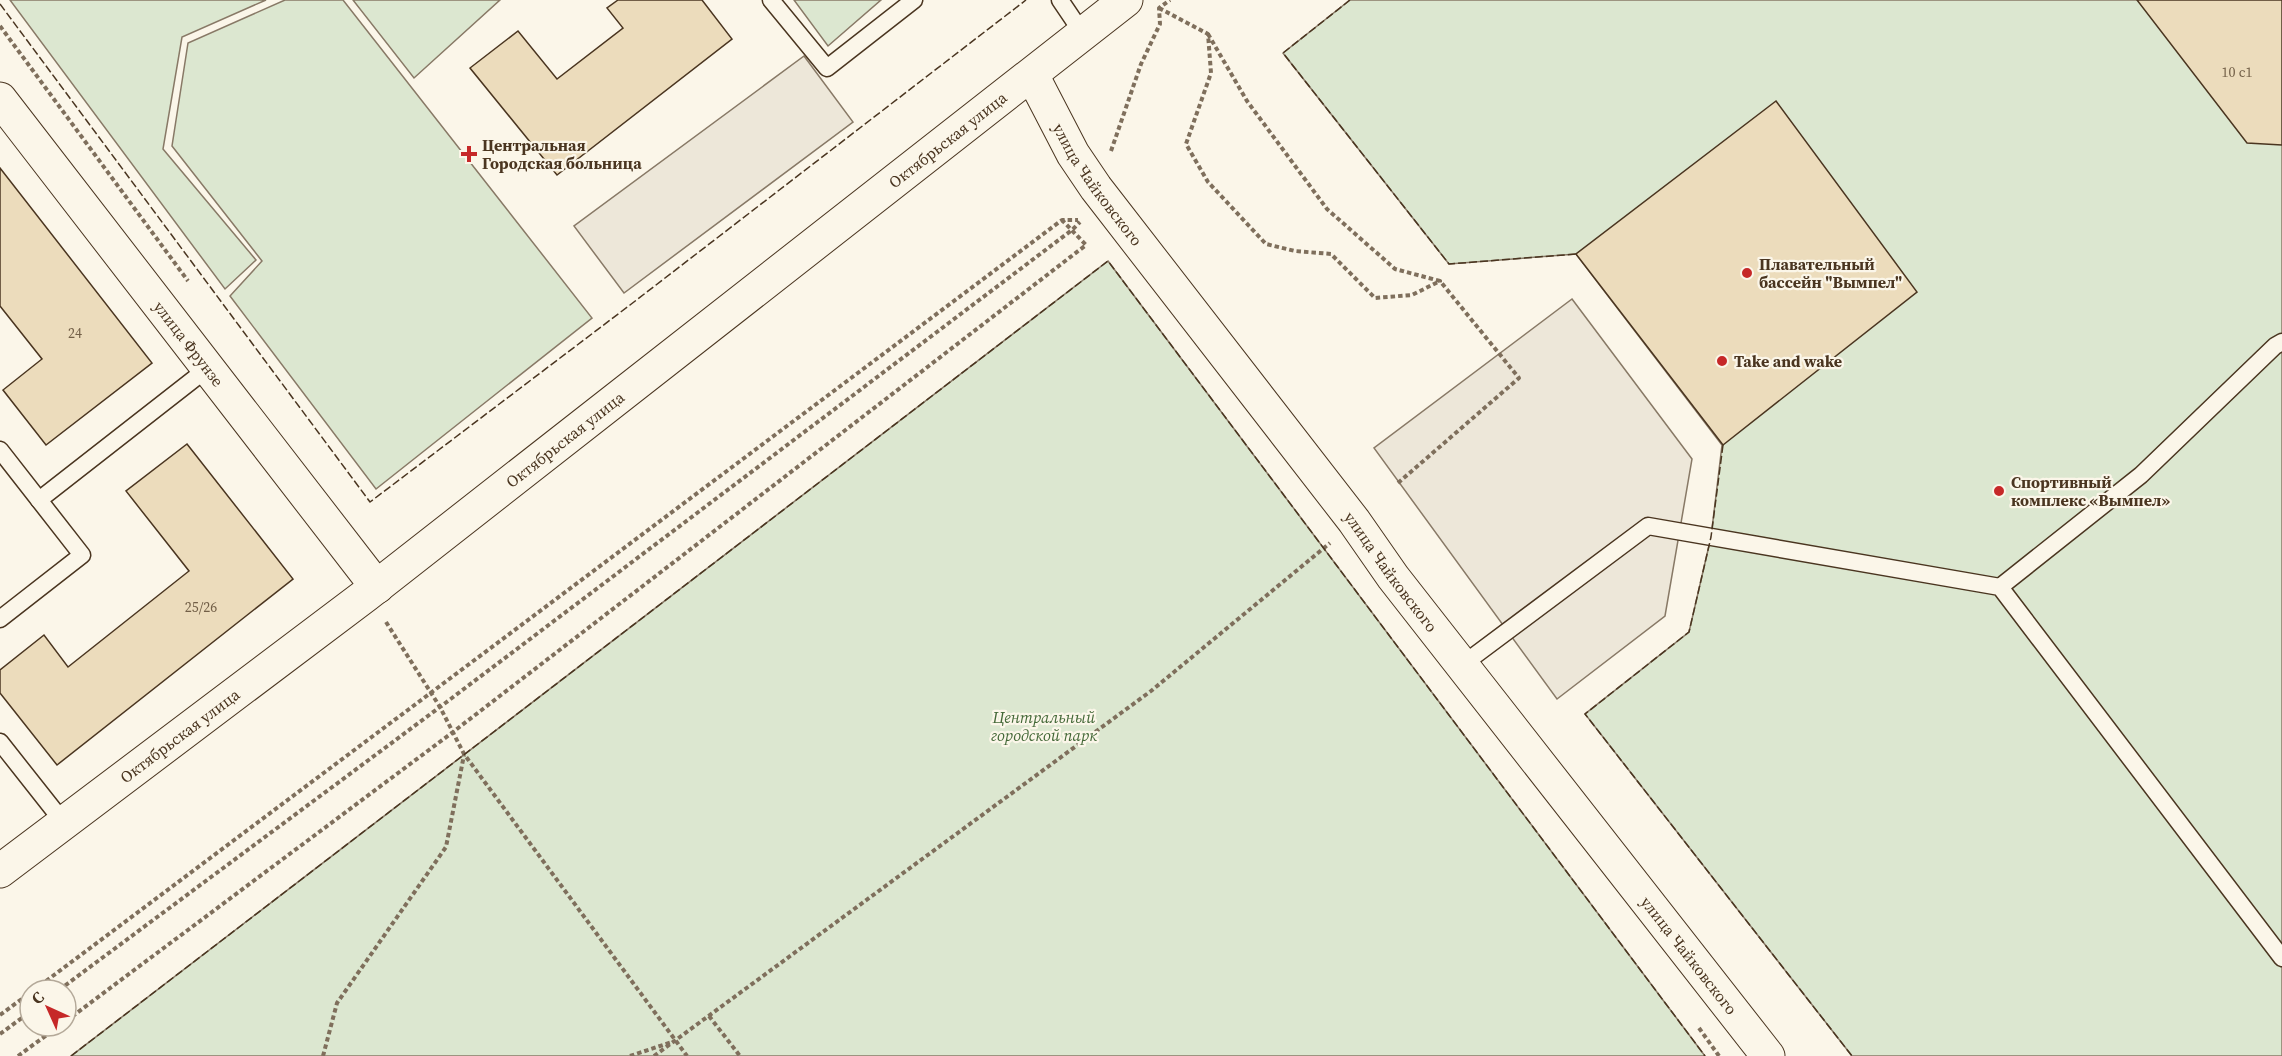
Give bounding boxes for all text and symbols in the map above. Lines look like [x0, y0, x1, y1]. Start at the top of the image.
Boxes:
house number: 10 с1 [2221, 62, 2253, 82]
street label: Октябрьская улица [884, 86, 1012, 193]
street label: улица Чайковского [1048, 119, 1148, 251]
place label: Центральная Городская больница [482, 134, 642, 174]
marker: Центральная Городская больница [460, 145, 478, 163]
place label: Плавательный бассейн "Вымпел" [1759, 253, 1902, 293]
marker: Плавательный бассейн "Вымпел" [1740, 266, 1754, 280]
street label: улица Фрунзе [149, 296, 229, 391]
house number: 24 [68, 323, 82, 343]
place label: Take and wake [1734, 350, 1842, 372]
marker: Take and wake [1715, 354, 1729, 368]
street label: Октябрьская улица [501, 386, 629, 493]
place label: Спортивный комплекс «Вымпел» [2011, 471, 2170, 511]
marker: Спортивный комплекс «Вымпел» [1992, 484, 2006, 498]
street label: улица Чайковского [1339, 507, 1443, 637]
house number: 25/26 [185, 597, 217, 617]
street label: Октябрьская улица [115, 683, 245, 788]
park label: Центральный городской парк [991, 706, 1097, 746]
street label: улица Чайковского [1636, 892, 1743, 1019]
north arrow [18, 978, 78, 1038]
text: С [26, 986, 49, 1009]

